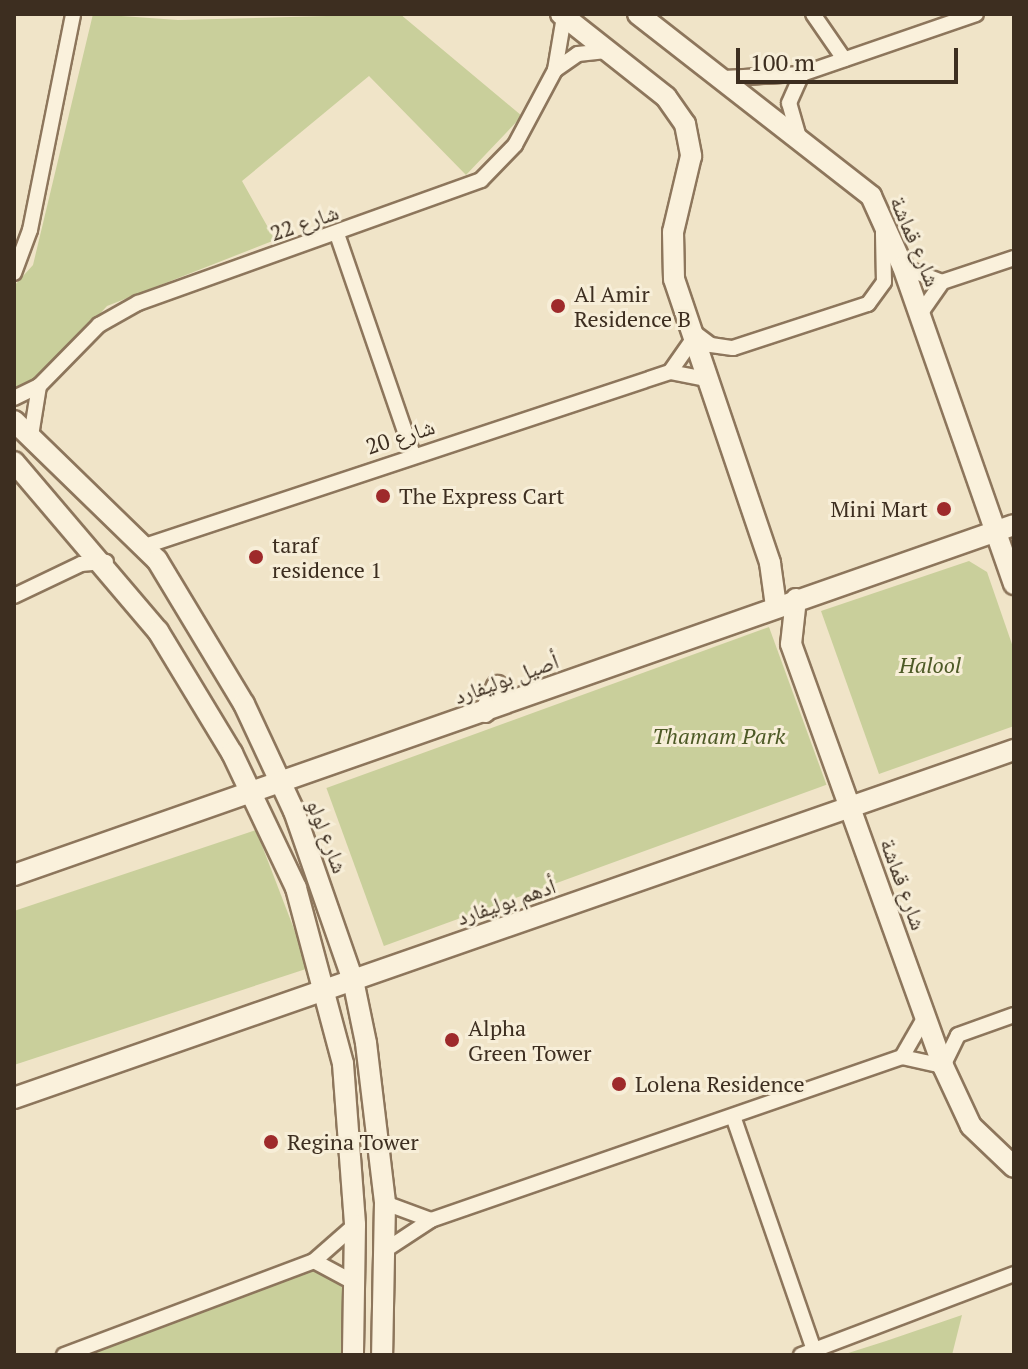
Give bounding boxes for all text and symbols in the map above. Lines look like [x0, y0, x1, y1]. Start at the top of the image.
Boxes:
scale bar [740, 32, 962, 82]
text: 100 m [750, 46, 815, 78]
street label: شارع قماشة [885, 192, 947, 290]
street label: شارع 22 [266, 198, 342, 246]
place label: Al Amir Residence B [574, 280, 691, 332]
marker: Al Amir Residence B [549, 297, 567, 315]
street label: شارع 20 [362, 413, 438, 459]
place label: The Express Cart [399, 483, 564, 509]
marker: The Express Cart [374, 487, 392, 505]
place label: Mini Mart [830, 496, 928, 522]
marker: Mini Mart [935, 500, 953, 518]
place label: taraf residence 1 [272, 531, 382, 582]
marker: taraf residence 1 [247, 548, 265, 566]
street label: أصيل بوليفارد [450, 647, 562, 709]
park label: Halool [899, 652, 961, 678]
park label: Thamam Park [653, 723, 785, 749]
street label: شارع لولو [302, 795, 354, 877]
street label: شارع قماشة [875, 835, 933, 933]
street label: أدهم بوليفارد [453, 872, 559, 930]
place label: Alpha Green Tower [468, 1014, 592, 1066]
marker: Alpha Green Tower [443, 1031, 461, 1049]
place label: Lolena Residence [635, 1071, 805, 1097]
marker: Lolena Residence [610, 1075, 628, 1093]
place label: Regina Tower [287, 1129, 419, 1155]
marker: Regina Tower [262, 1133, 280, 1151]

